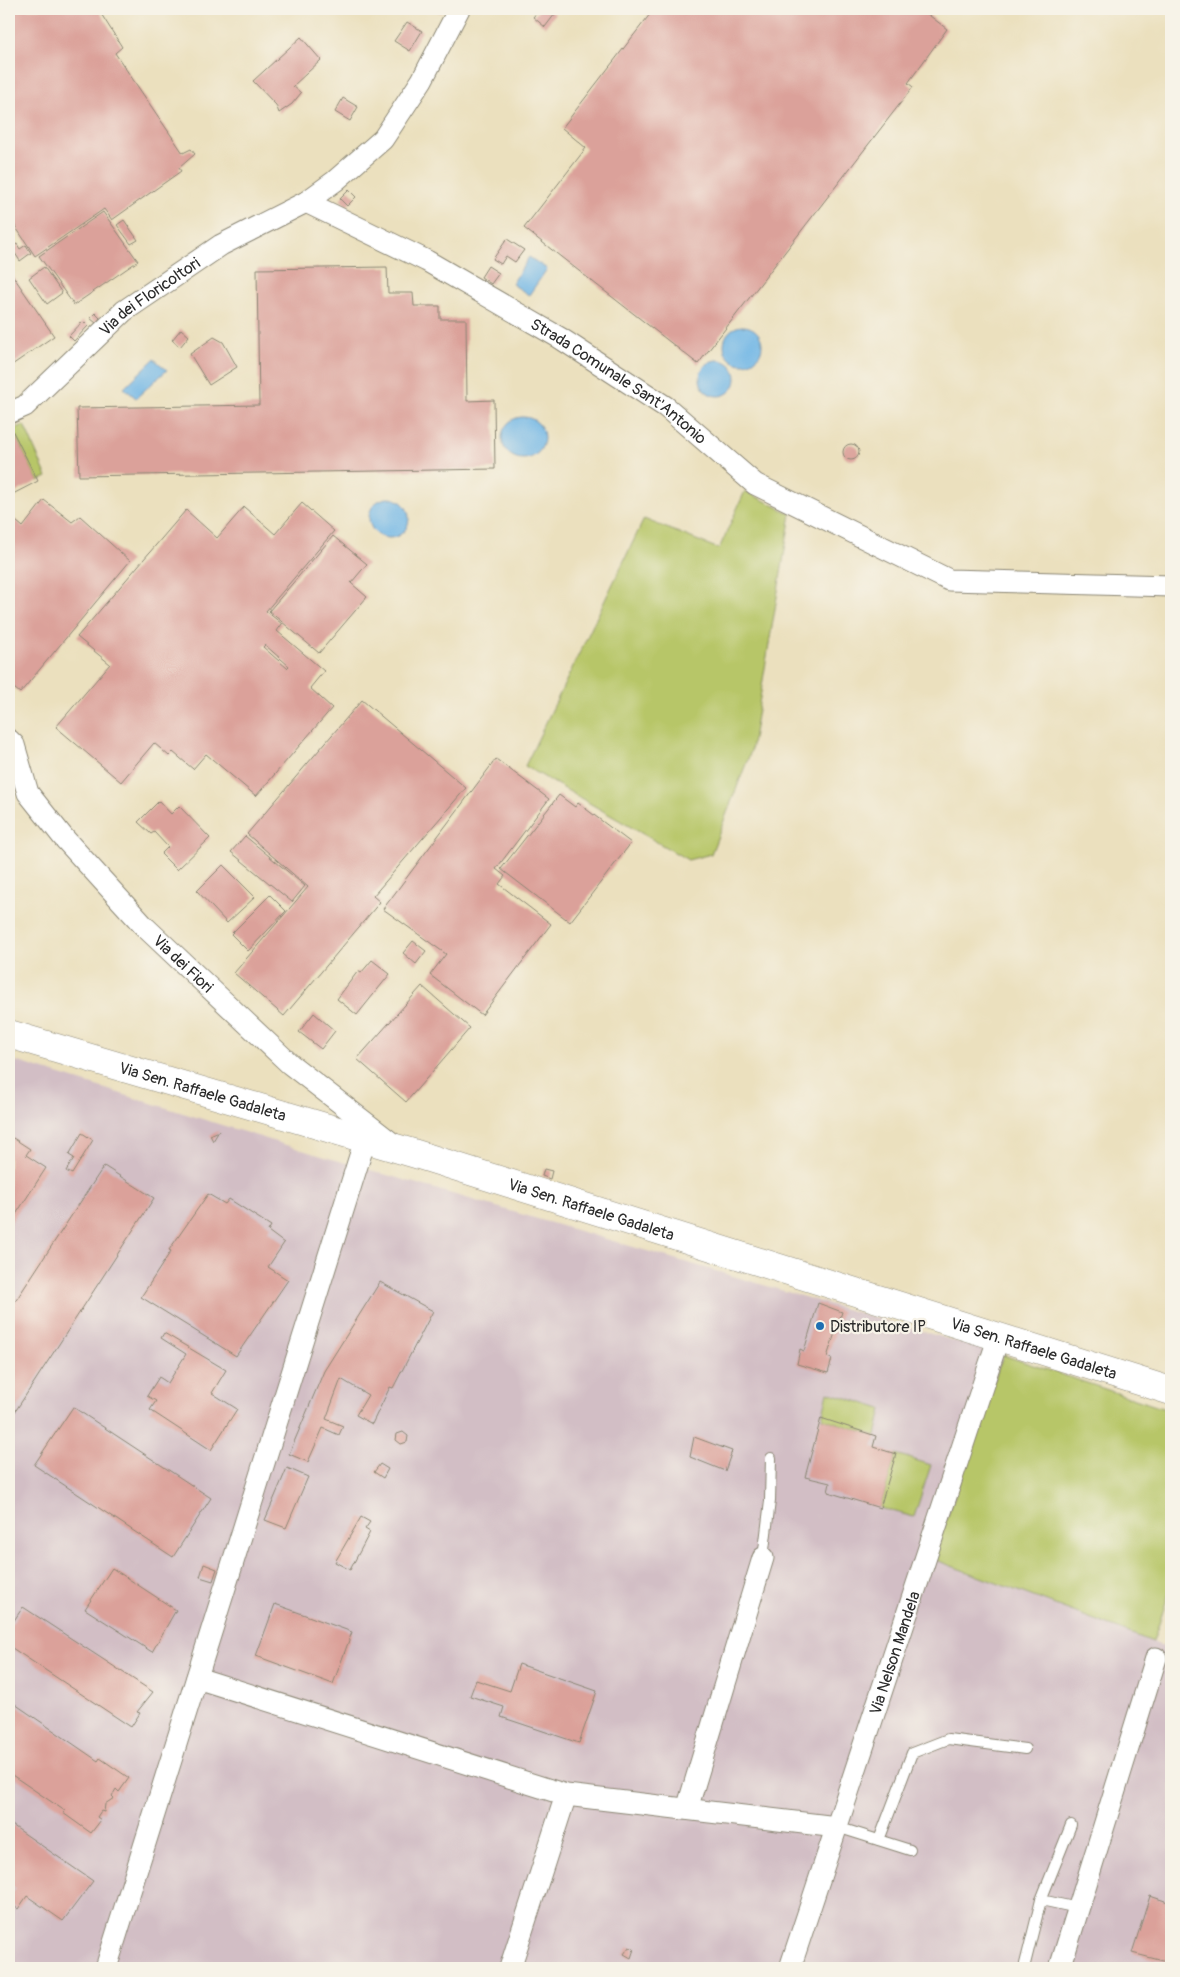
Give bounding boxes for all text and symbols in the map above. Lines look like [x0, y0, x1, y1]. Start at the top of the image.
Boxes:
street label: Via dei Floricoltori [95, 253, 204, 340]
street label: Strada Comunale Sant'Antonio [527, 314, 711, 449]
street label: Via dei Fiori [149, 931, 217, 997]
street label: Via Sen. Raffaele Gadaleta [117, 1058, 288, 1126]
street label: Via Sen. Raffaele Gadaleta [505, 1175, 676, 1245]
street label: Via Sen. Raffaele Gadaleta [948, 1313, 1119, 1384]
place label: Distributore IP [830, 1317, 926, 1337]
marker: Distributore IP [814, 1320, 826, 1332]
street label: Via Nelson Mandela [865, 1589, 925, 1717]

